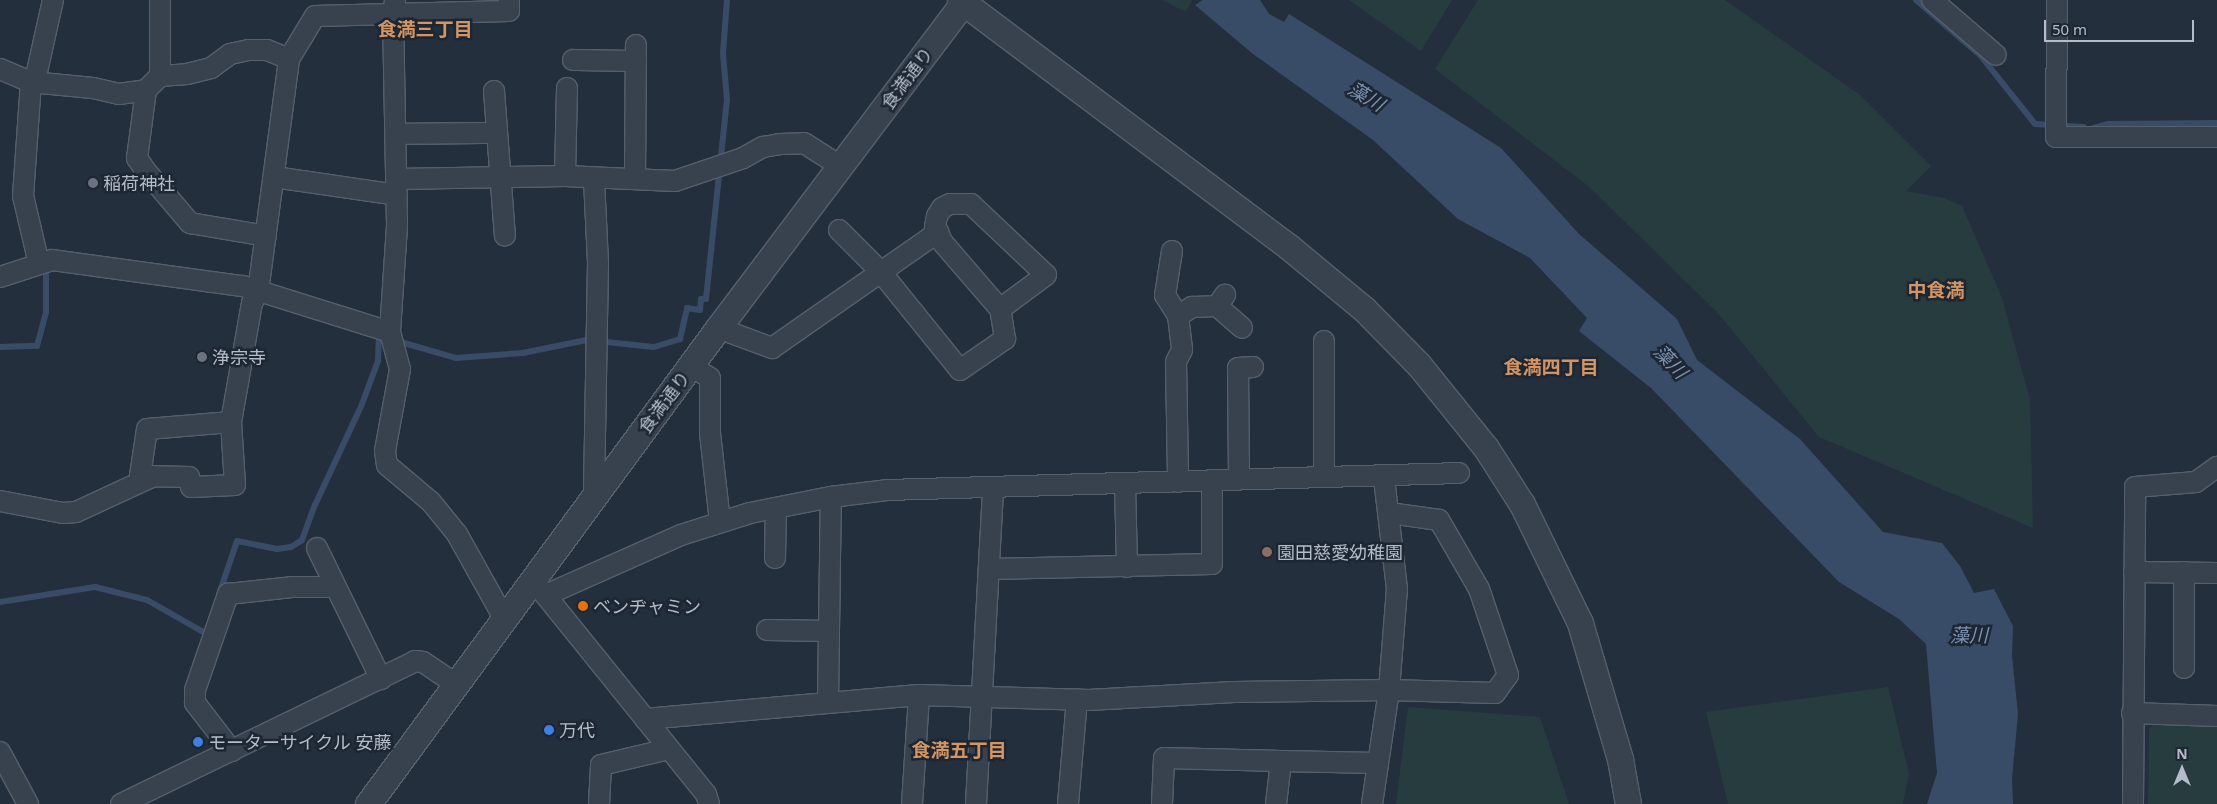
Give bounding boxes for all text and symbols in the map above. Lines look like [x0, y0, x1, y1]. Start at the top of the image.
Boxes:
scale bar [2047, 10, 2197, 42]
district label: 食満三丁目 [378, 19, 472, 41]
text: 50 m [2052, 19, 2087, 39]
street label: 食満通り [877, 43, 937, 113]
water label: 藻川 [1344, 77, 1388, 117]
place label: 稲荷神社 [103, 172, 175, 194]
marker: 稲荷神社 [87, 177, 99, 189]
district label: 中食満 [1908, 280, 1964, 302]
water label: 藻川 [1649, 340, 1691, 384]
place label: 浄宗寺 [212, 346, 266, 368]
marker: 浄宗寺 [196, 351, 208, 363]
district label: 食満四丁目 [1504, 357, 1598, 379]
street label: 食満通り [634, 367, 694, 437]
place label: 園田慈愛幼稚園 [1277, 541, 1403, 563]
marker: 園田慈愛幼稚園 [1261, 546, 1273, 558]
place label: ベンヂャミン [593, 595, 701, 617]
marker: ベンヂャミン [577, 600, 589, 612]
water label: 藻川 [1950, 625, 1988, 647]
place label: 万代 [559, 719, 595, 741]
marker: 万代 [543, 724, 555, 736]
place label: モーターサイクル 安藤 [208, 731, 393, 753]
marker: モーターサイクル 安藤 [192, 736, 204, 748]
district label: 食満五丁目 [912, 740, 1006, 762]
north arrow [2157, 744, 2207, 794]
text: N [2176, 744, 2188, 763]

